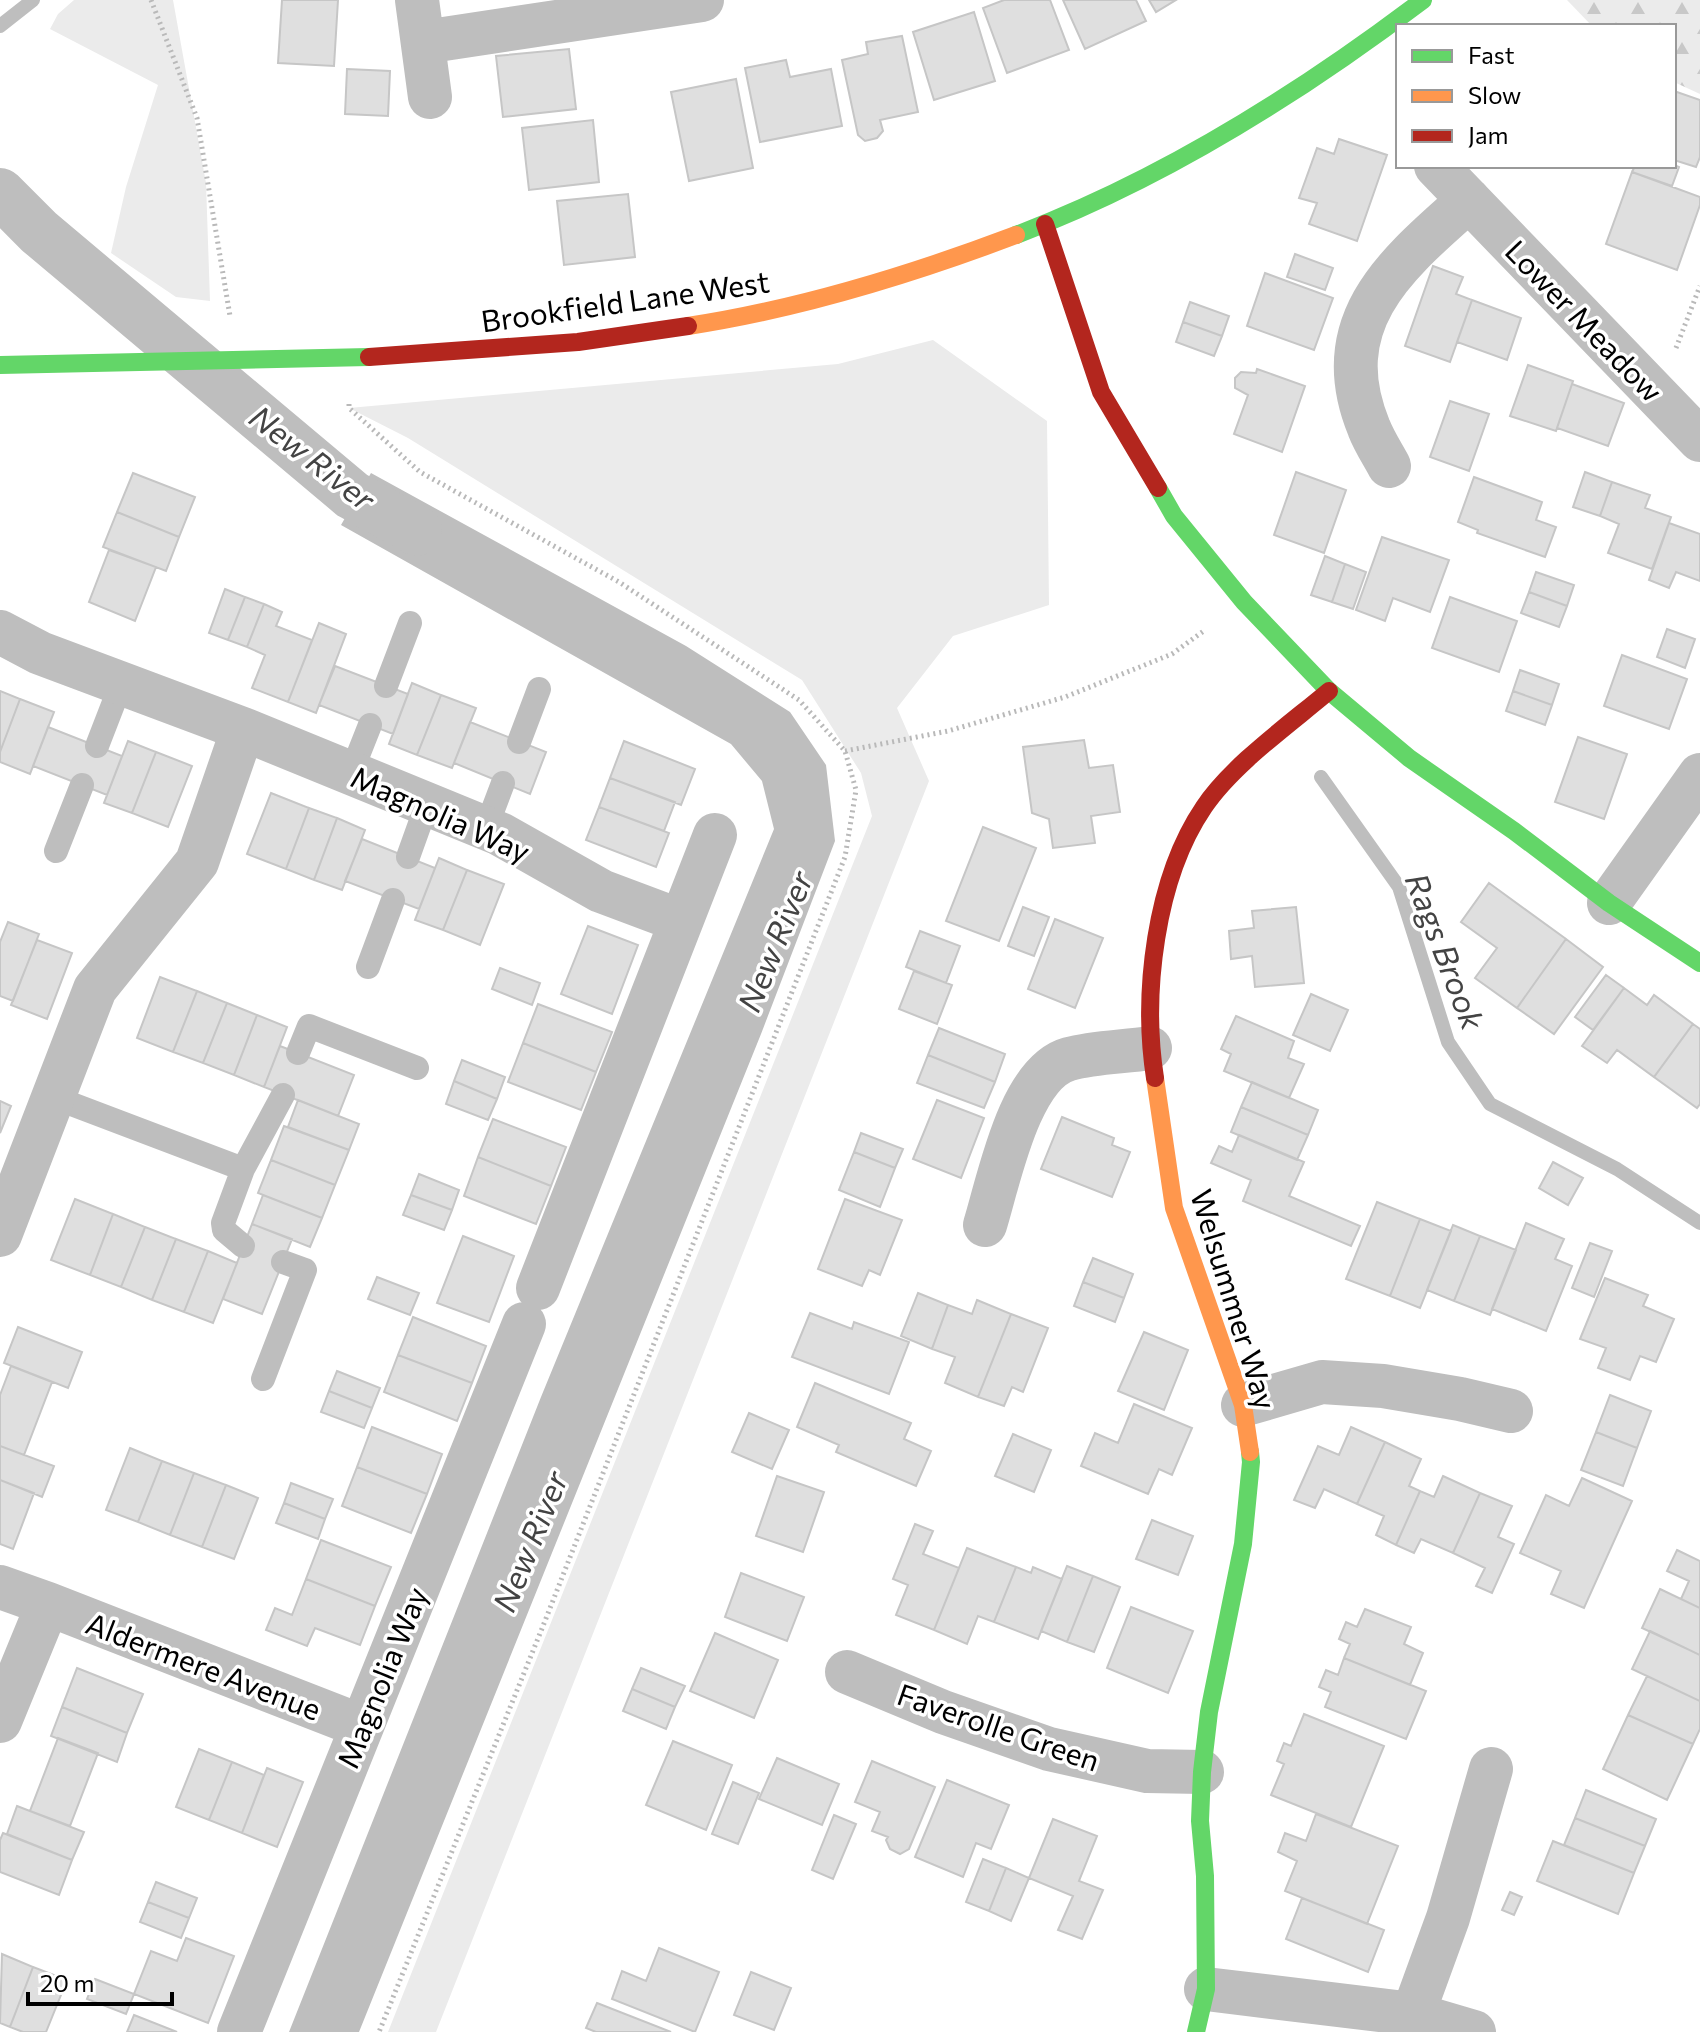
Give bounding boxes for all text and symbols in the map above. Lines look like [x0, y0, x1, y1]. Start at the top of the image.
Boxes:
legend [1396, 24, 1676, 168]
text: Fast [1468, 40, 1515, 69]
text: Slow [1468, 80, 1521, 109]
text: Jam [1468, 120, 1508, 149]
street label: Lower Meadow [1499, 231, 1671, 409]
street label: Brookfield Lane West [478, 261, 772, 339]
water label: New River [242, 396, 384, 519]
street label: Magnolia Way [346, 757, 536, 869]
water label: New River [728, 864, 821, 1017]
water label: Rags Brook [1398, 867, 1494, 1036]
street label: Welsummer Way [1184, 1184, 1286, 1414]
water label: New River [483, 1464, 576, 1617]
street label: Magnolia Way [328, 1581, 434, 1773]
street label: Aldermere Avenue [81, 1603, 327, 1727]
street label: Faverolle Green [893, 1674, 1105, 1778]
scale bar [28, 1956, 172, 2006]
text: 20 m [40, 1968, 94, 1997]

